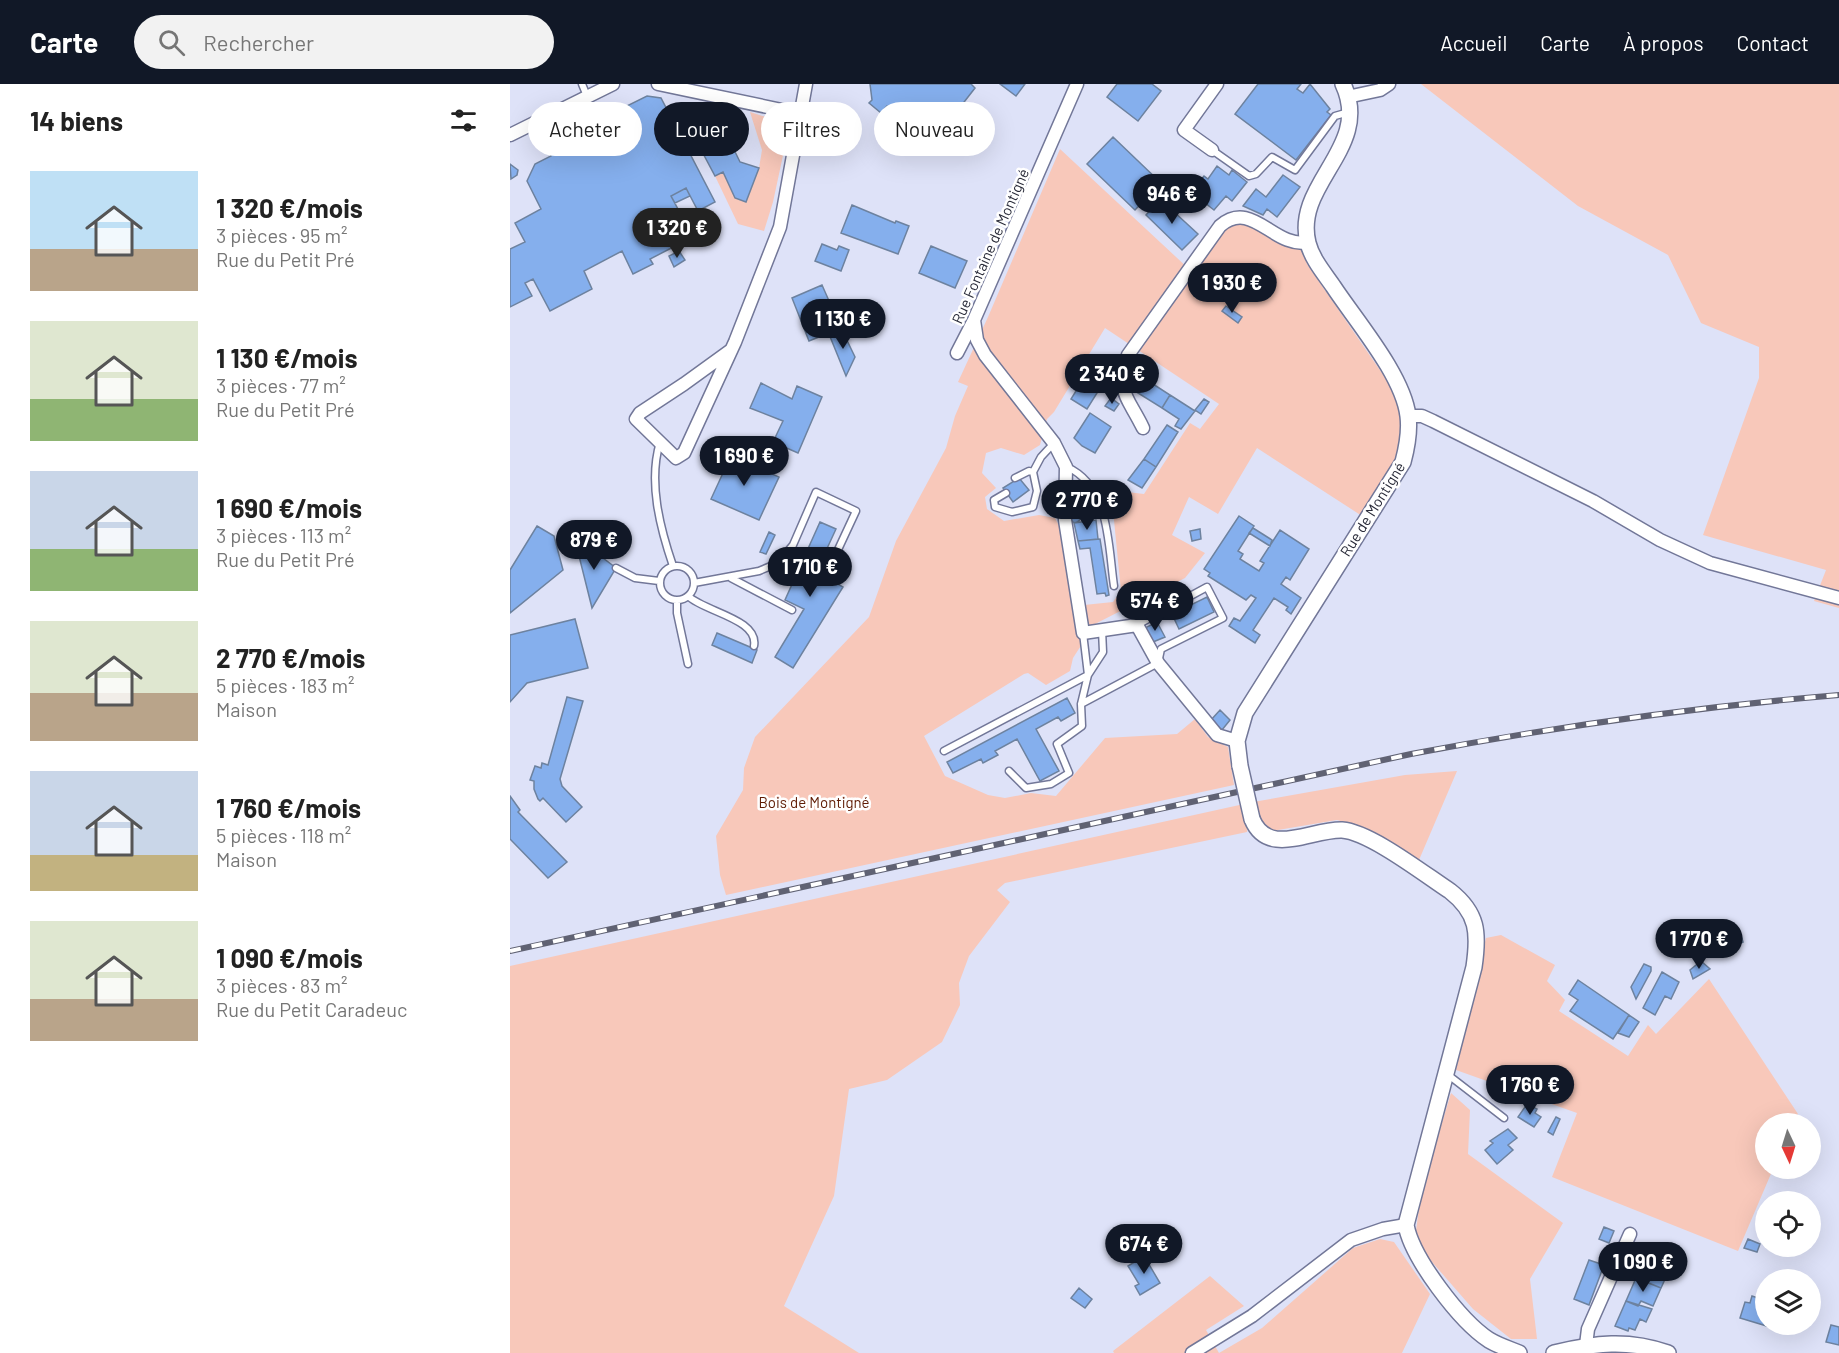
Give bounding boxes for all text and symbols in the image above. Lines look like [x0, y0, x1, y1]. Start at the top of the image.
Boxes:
search box [134, 15, 554, 69]
text: Carte [30, 25, 98, 59]
icon: search [155, 26, 188, 59]
text: Rechercher [203, 29, 314, 55]
text: Accueil [1440, 30, 1507, 55]
text: Carte [1540, 30, 1590, 55]
text: À propos [1623, 30, 1704, 55]
text: Contact [1737, 30, 1809, 55]
chip: Acheter [528, 102, 642, 156]
chip: Louer [654, 102, 749, 156]
chip: Filtres [761, 102, 862, 156]
chip: Nouveau [874, 102, 995, 156]
icon: filters [447, 104, 480, 137]
text: 14 biens [30, 105, 123, 136]
street label: Rue Fontaine de Montigné [948, 166, 1032, 326]
pin: 946 € [1130, 174, 1214, 225]
text: 946 € [1147, 181, 1197, 205]
text: 1 320 €/mois [216, 192, 363, 223]
icon: home [78, 195, 150, 267]
pin: 1 320 € [622, 208, 732, 259]
text: 1 320 € [646, 215, 708, 239]
text: 3 pièces · 95 m² [216, 223, 348, 247]
text: Rue du Petit Pré [216, 247, 355, 271]
pin: 1 930 € [1177, 263, 1287, 314]
text: 1 930 € [1202, 270, 1262, 294]
pin: 1 130 € [788, 299, 898, 350]
text: 1 130 € [814, 306, 872, 330]
text: 1 130 €/mois [216, 342, 358, 373]
icon: home [78, 345, 150, 417]
pin: 2 340 € [1057, 354, 1167, 405]
text: 2 340 € [1079, 361, 1145, 385]
text: 3 pièces · 77 m² [216, 373, 346, 397]
text: Rue du Petit Pré [216, 397, 355, 421]
pin: 1 690 € [689, 436, 799, 487]
text: 1 690 € [714, 443, 774, 467]
street label: Rue de Montigné [1336, 459, 1408, 559]
pin: 2 770 € [1032, 480, 1142, 531]
text: 2 770 € [1055, 487, 1119, 511]
text: 1 690 €/mois [216, 492, 362, 523]
icon: home [78, 495, 150, 567]
pin: 879 € [552, 520, 636, 571]
text: 3 pièces · 113 m² [216, 523, 351, 547]
text: 879 € [570, 527, 618, 551]
text: Rue du Petit Pré [216, 547, 355, 571]
pin: 1 710 € [755, 547, 865, 598]
text: 1 710 € [782, 554, 838, 578]
pin: 574 € [1113, 581, 1197, 632]
text: 574 € [1130, 588, 1180, 612]
text: 2 770 €/mois [216, 642, 365, 673]
icon: home [78, 645, 150, 717]
text: 5 pièces · 183 m² [216, 673, 355, 697]
text: Maison [216, 697, 277, 721]
text: 1 760 €/mois [216, 792, 361, 823]
park label: Bois de Montigné [758, 793, 870, 811]
icon: home [78, 795, 150, 867]
text: 5 pièces · 118 m² [216, 823, 351, 847]
text: Maison [216, 847, 277, 871]
pin: 1 770 € [1644, 919, 1754, 970]
text: 1 770 € [1670, 926, 1729, 950]
text: 1 090 €/mois [216, 942, 363, 973]
icon: home [78, 945, 150, 1017]
text: 3 pièces · 83 m² [216, 973, 348, 997]
text: Rue du Petit Caradeuc [216, 997, 407, 1021]
pin: 1 760 € [1475, 1065, 1585, 1116]
text: 1 760 € [1500, 1072, 1560, 1096]
north arrow [1755, 1113, 1821, 1179]
map controls [1755, 1113, 1821, 1335]
button: locate [1755, 1191, 1821, 1257]
pin: 674 € [1102, 1224, 1186, 1275]
text: 674 € [1119, 1231, 1169, 1255]
pin: 1 090 € [1588, 1242, 1698, 1293]
text: 1 090 € [1612, 1249, 1674, 1273]
button: layers [1755, 1269, 1821, 1335]

